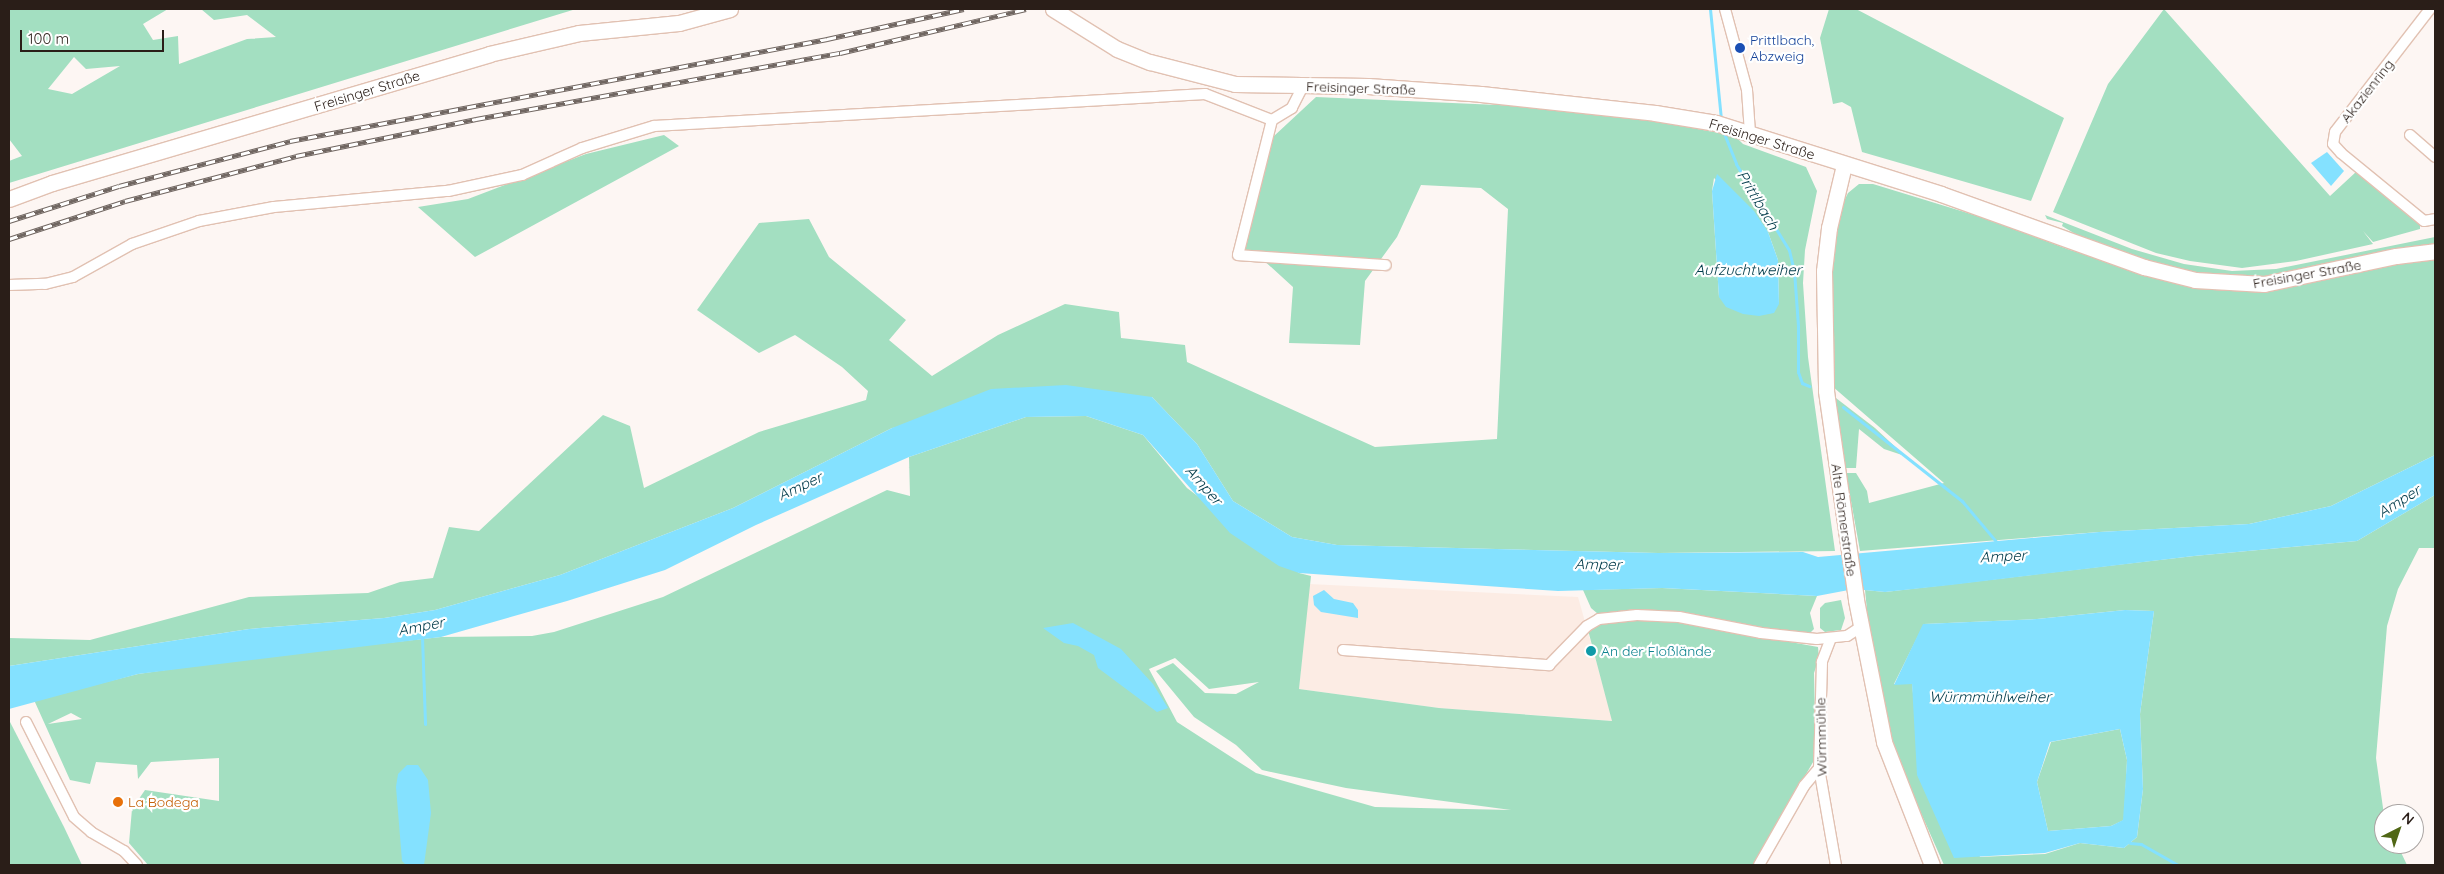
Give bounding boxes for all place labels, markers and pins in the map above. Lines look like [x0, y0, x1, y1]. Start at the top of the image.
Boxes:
place label: Prittlbach, Abzweig [1750, 32, 1814, 64]
marker: Prittlbach, Abzweig [1734, 42, 1746, 54]
place label: An der Floßlände [1601, 643, 1712, 659]
marker: An der Floßlände [1585, 645, 1597, 657]
place label: La Bodega [128, 794, 199, 810]
marker: La Bodega [112, 796, 124, 808]

